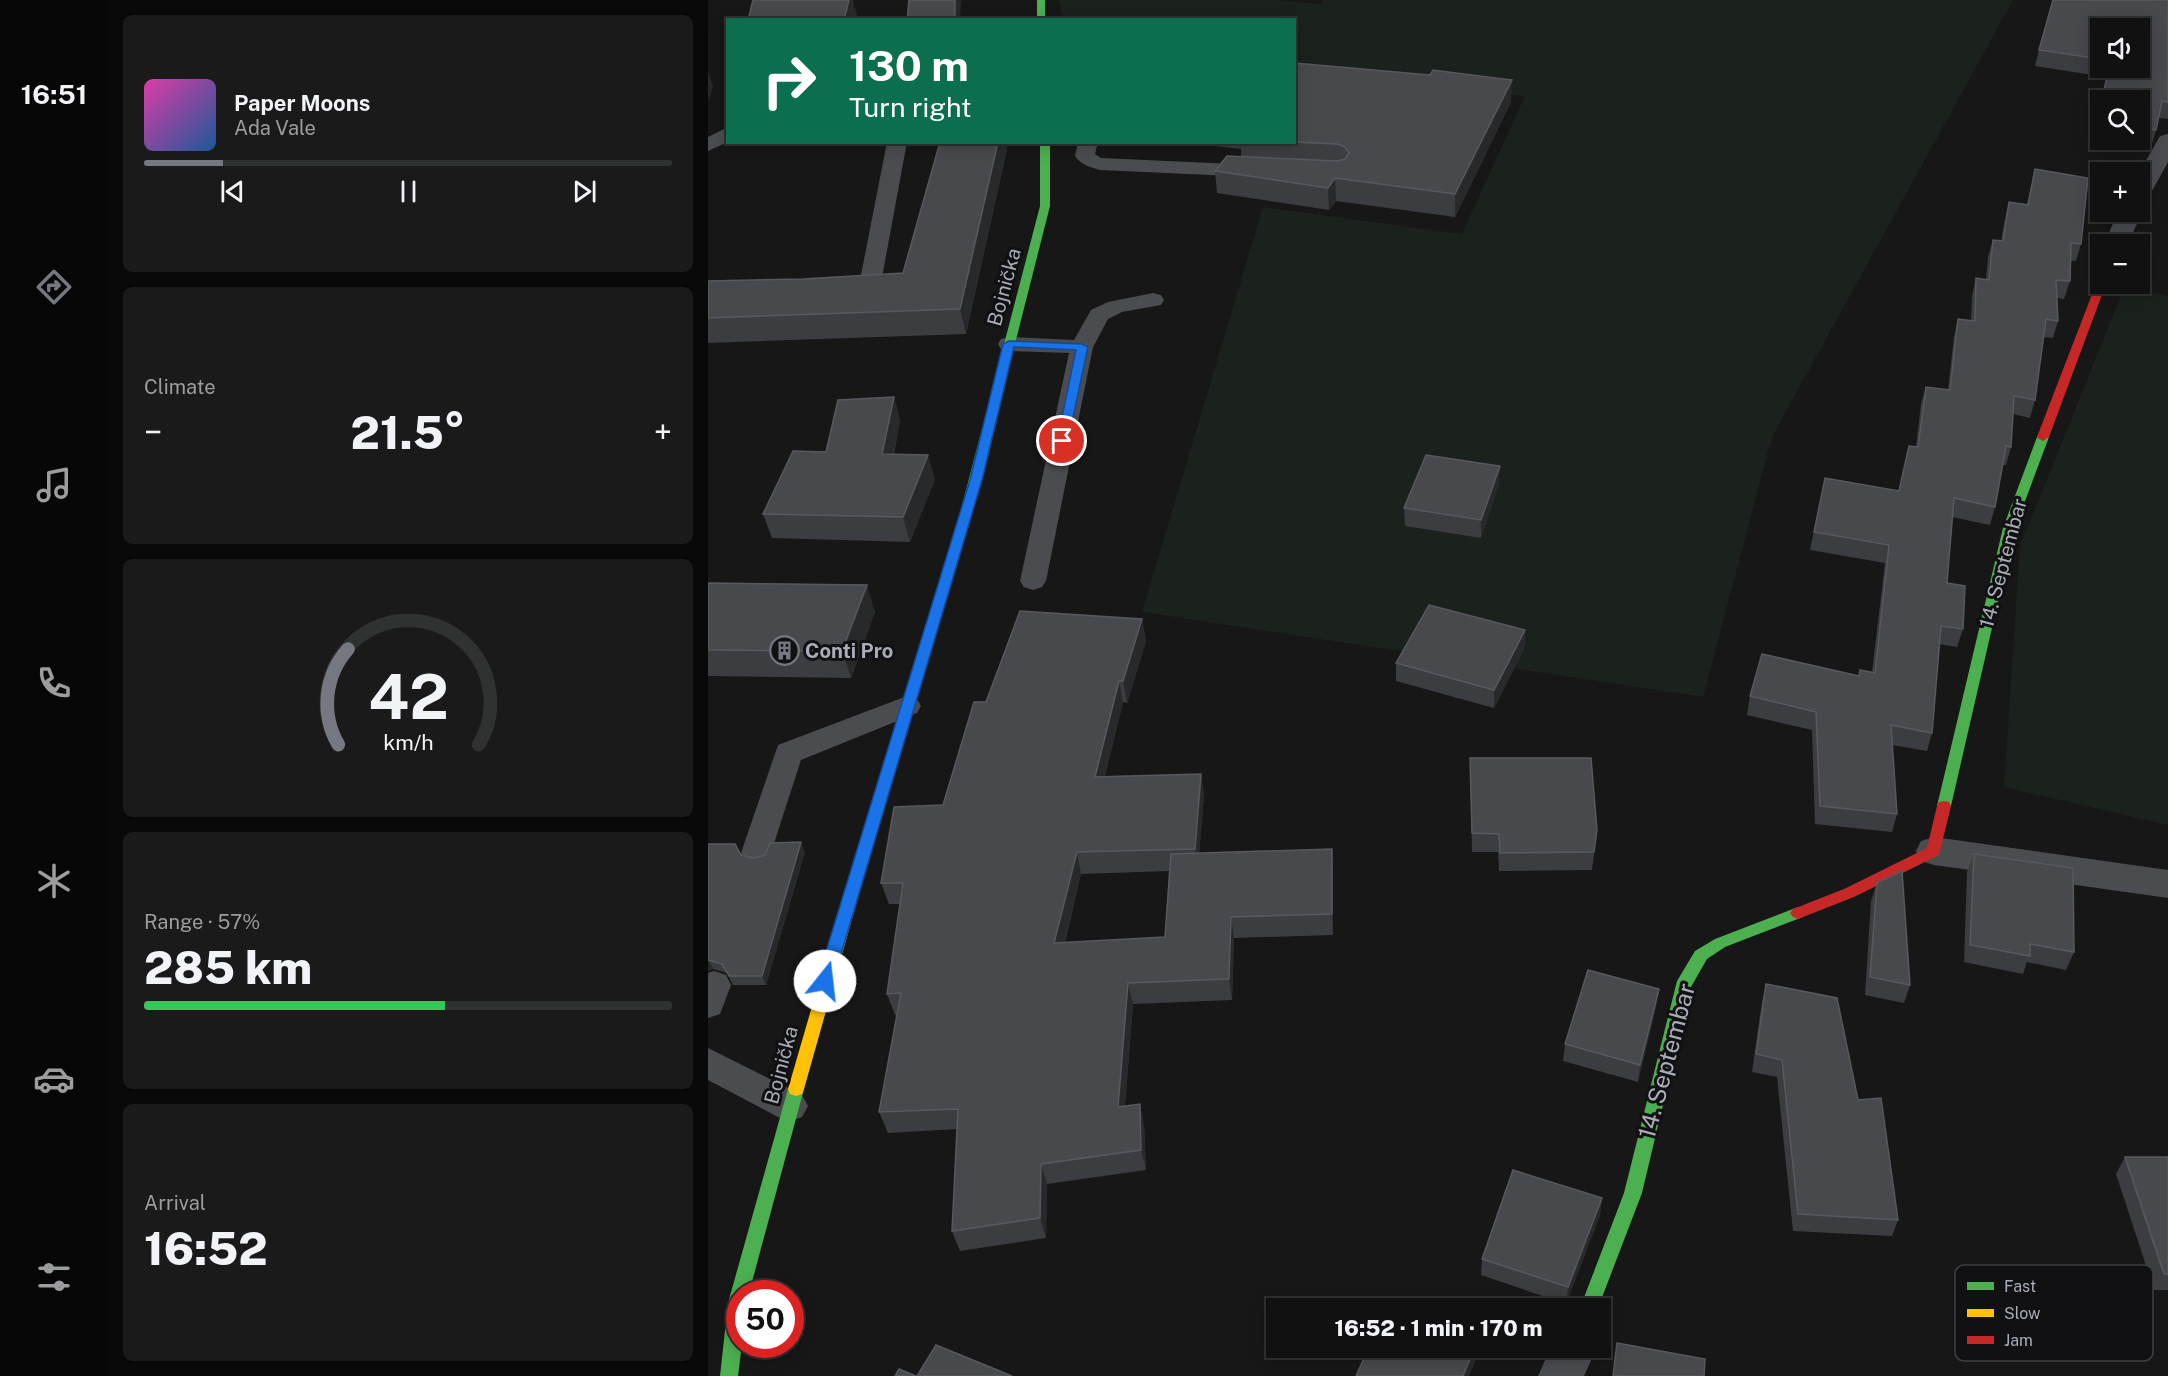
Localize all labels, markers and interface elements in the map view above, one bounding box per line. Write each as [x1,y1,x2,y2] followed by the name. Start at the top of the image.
[2090,18,2150,294] map controls
[2090,18,2150,78] button: sound
[849,41,969,90] text: 130 m
[750,42,828,120] icon: right
[21,78,87,110] text: 16:51
[234,90,370,116] text: Paper Moons
[2090,90,2150,150] button: search
[849,91,972,123] text: Turn right
[234,116,316,140] text: Ada Vale
[2090,162,2150,222] button: +
[216,175,249,208] icon: previous
[392,175,425,208] icon: pause
[568,175,601,208] icon: next
[2090,234,2150,294] button: −
[982,245,1026,329] street label: Bojnička
[33,266,75,308] icon: directions
[144,375,216,399] text: Climate
[351,406,465,459] text: 21.5°
[144,413,162,451] text: −
[654,413,672,451] text: +
[1036,415,1087,466] pin
[1045,424,1078,457] icon: arrive
[33,464,75,506] icon: music
[1974,496,2032,630] street label: 14. Septembar
[768,635,800,667] building icon: Conti Pro
[805,639,893,663] place label: Conti Pro
[368,660,448,733] text: 42
[33,662,75,704] icon: phone
[383,730,433,755] text: km/h
[33,860,75,902] icon: climate
[144,910,260,934] text: Range · 57%
[144,941,312,994] text: 285 km
[793,949,857,1013] position arrow
[1632,980,1700,1141] street label: 14. Septembar
[759,1023,803,1107] street label: Bojnička
[33,1058,75,1100] icon: car
[144,1191,206,1215] text: Arrival
[144,1222,268,1275] text: 16:52
[33,1256,75,1298] icon: filters
[1955,1265,2153,1361] legend
[2004,1277,2036,1296] text: Fast
[726,1280,804,1358] speed limit sign: 50
[2004,1304,2041,1323] text: Slow
[1334,1315,1543,1341] text: 16:52 · 1 min · 170 m
[2004,1331,2033,1350] text: Jam

